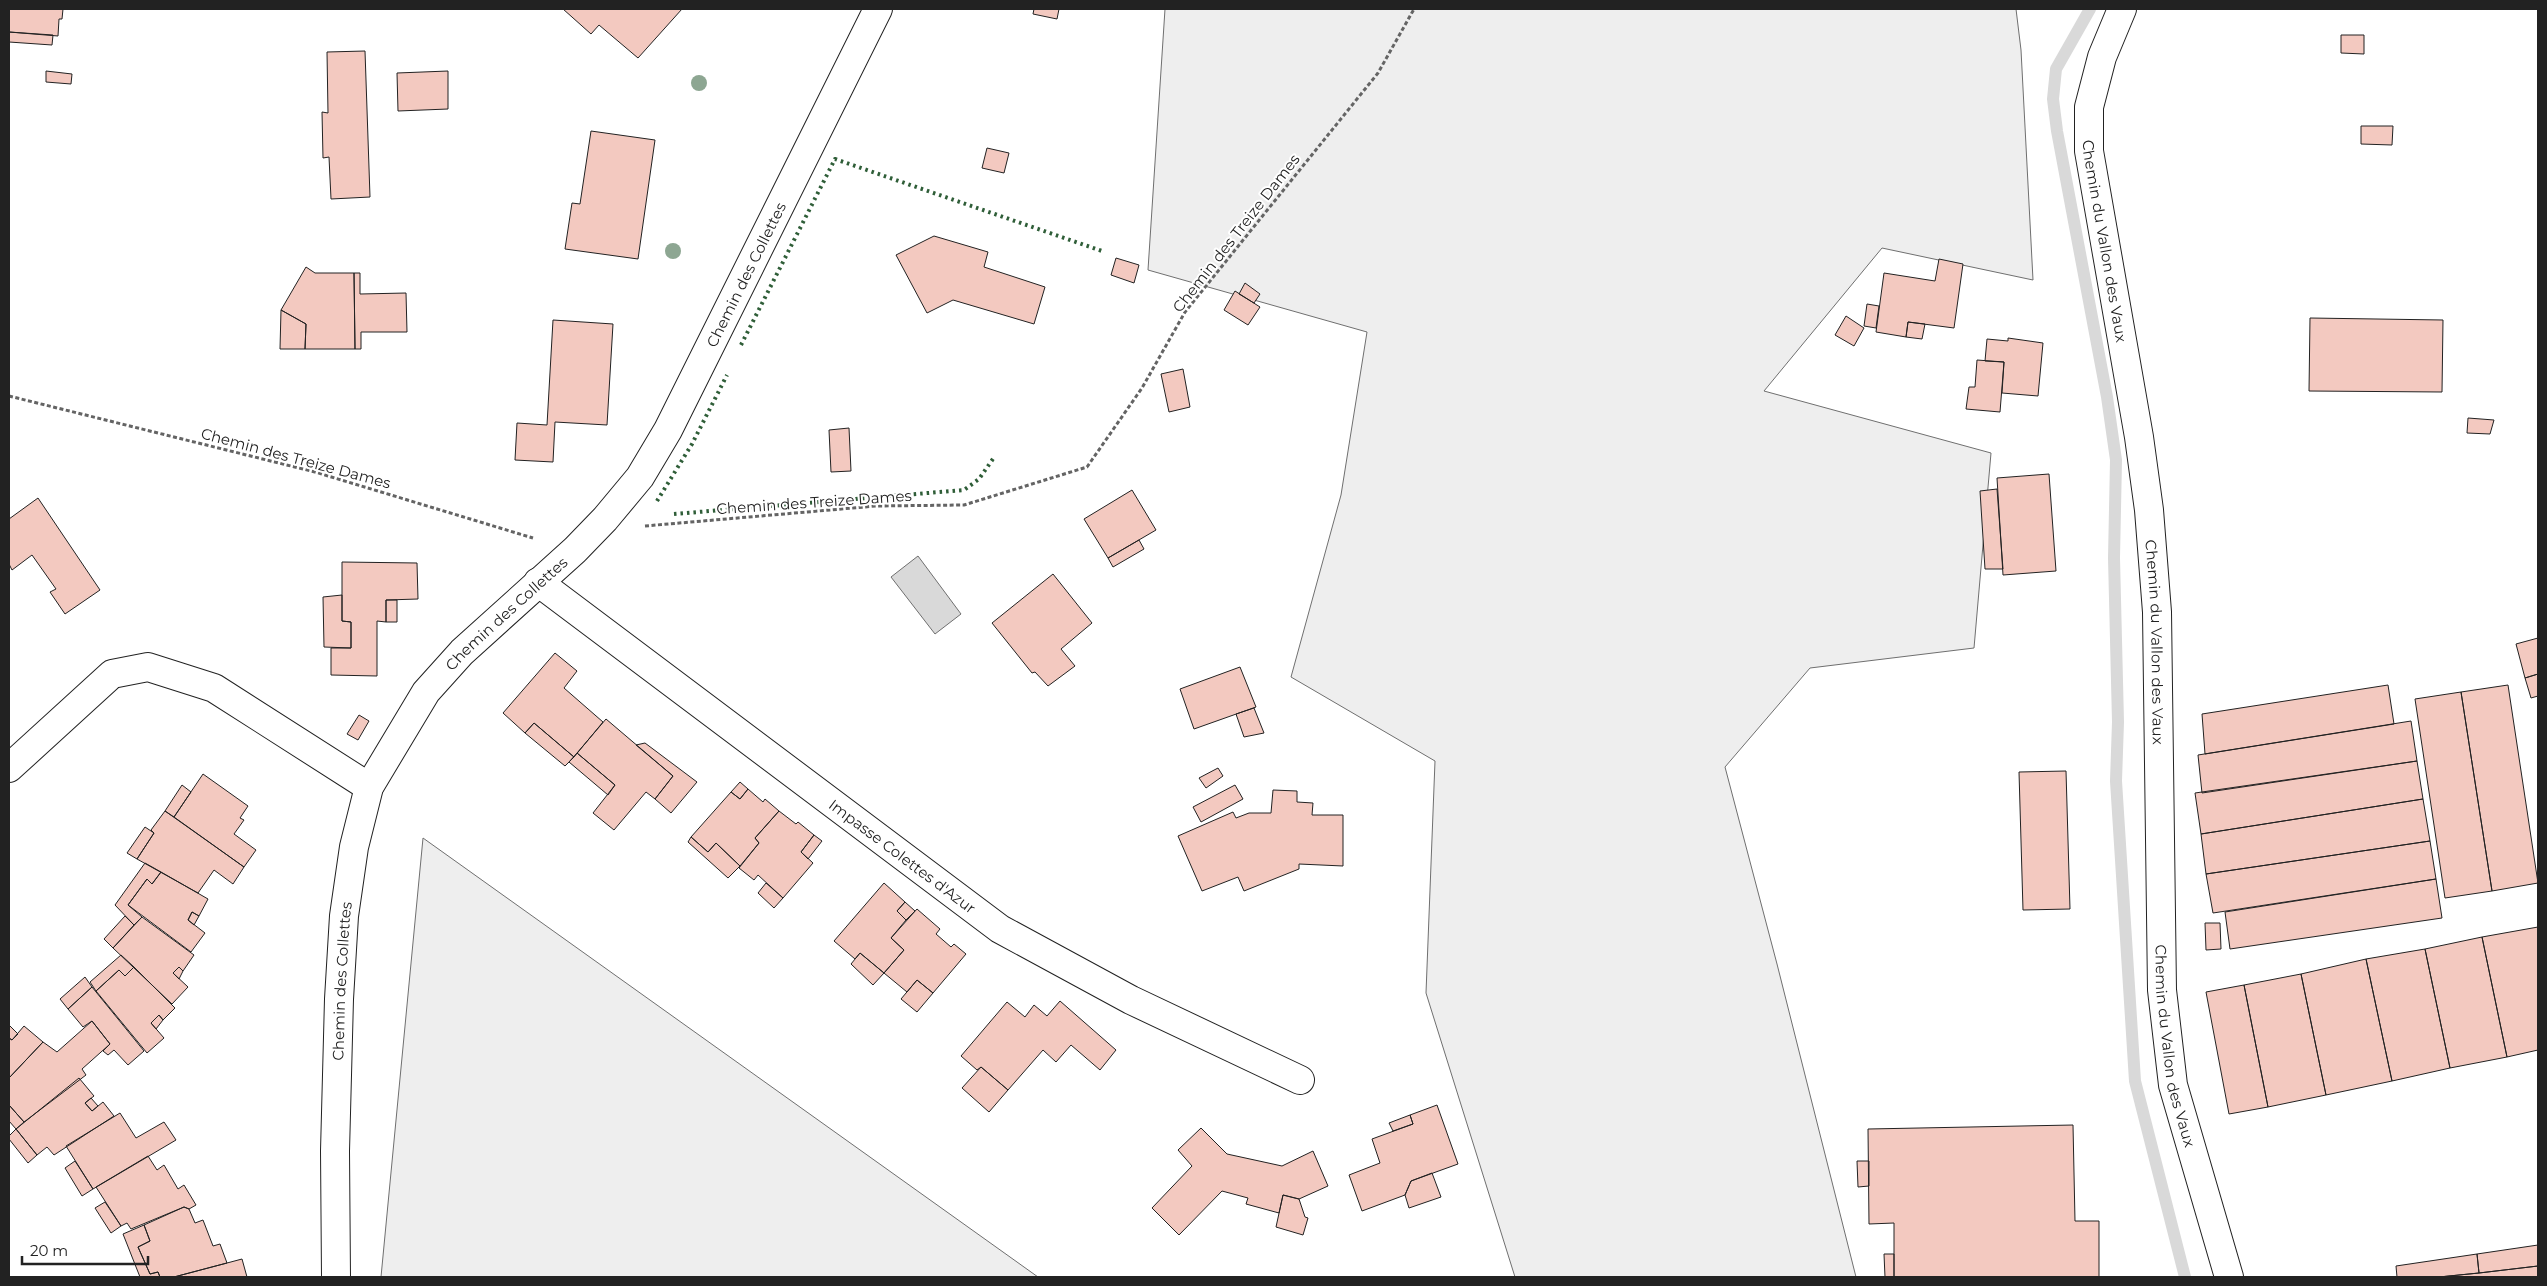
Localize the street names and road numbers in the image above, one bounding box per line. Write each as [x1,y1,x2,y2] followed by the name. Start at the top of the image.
[2080,140,2132,344] street label: Chemin du Vallon des Vaux
[1168,150,1304,316] street label: Chemin des Treize Dames
[702,199,790,350] street label: Chemin des Collettes
[199,423,393,493] street label: Chemin des Treize Dames
[716,486,912,518] street label: Chemin des Treize Dames
[2142,539,2168,745] street label: Chemin du Vallon des Vaux
[441,552,571,674] street label: Chemin des Collettes
[825,794,980,917] street label: Impasse Colettes d'Azur
[328,900,355,1061] street label: Chemin des Collettes
[2152,944,2200,1149] street label: Chemin du Vallon des Vaux

